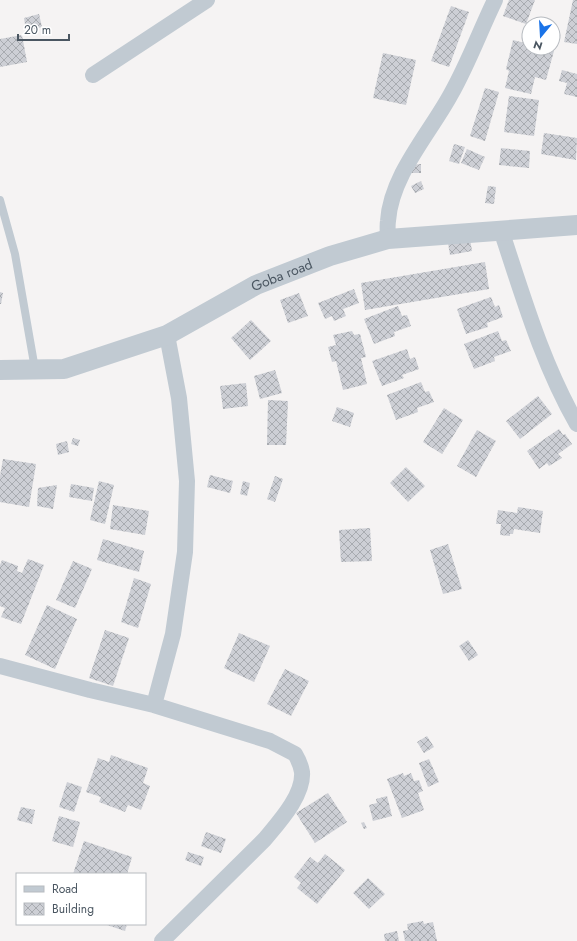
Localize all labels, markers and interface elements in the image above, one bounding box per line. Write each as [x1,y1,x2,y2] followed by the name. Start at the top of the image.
[18,16,69,42] scale bar
[521,16,561,56] north arrow
[24,21,51,39] text: 20 m
[531,37,545,54] text: N
[248,254,315,296] street label: Goba road
[16,873,146,925] legend
[52,880,78,898] text: Road
[52,900,94,918] text: Building

